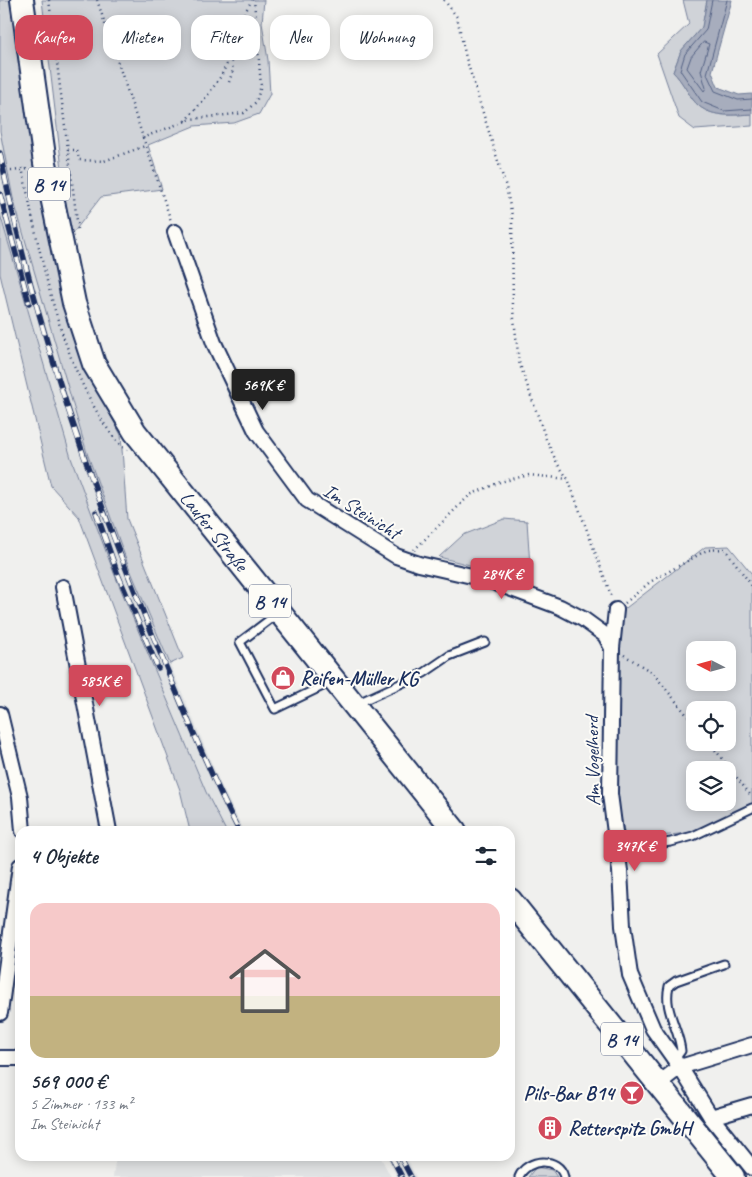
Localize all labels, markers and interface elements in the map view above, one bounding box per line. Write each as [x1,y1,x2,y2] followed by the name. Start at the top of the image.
[15,15,93,60] chip: Kaufen
[103,15,181,60] chip: Mieten
[191,15,260,60] chip: Filter
[270,15,330,60] chip: Neu
[340,15,433,60] chip: Wohnung
[28,168,70,200] road number: B 14
[222,368,304,411] pin: 569K €
[243,375,283,395] text: 569K €
[319,478,408,547] street label: Im Steinicht
[174,486,255,578] street label: Laufer Straße
[461,558,543,600] pin: 284K €
[482,564,522,584] text: 284K €
[249,584,291,618] road number: B 14
[686,641,736,691] north arrow
[686,641,736,811] map controls
[59,664,141,707] pin: 585K €
[270,665,296,691] shop icon: Reifen-Müller KG
[300,666,421,691] place label: Reifen-Müller KG
[80,671,120,691] text: 585K €
[686,701,736,751] button: locate
[579,713,606,806] street label: Am Vogelherd
[686,761,736,811] button: layers
[594,830,676,872] pin: 347K €
[615,836,655,856] text: 347K €
[472,842,500,870] icon: filters
[30,843,98,869] text: 4 Objekte
[220,936,310,1026] icon: home
[601,1022,643,1056] road number: B 14
[30,1068,106,1094] text: 569 000 €
[619,1080,645,1106] bar icon: Pils-Bar B14
[524,1081,617,1106] place label: Pils-Bar B14
[30,1094,132,1114] text: 5 Zimmer · 133 m²
[30,1114,99,1134] text: Im Steinicht
[537,1115,563,1141] building icon: Retterspitz GmbH
[568,1116,695,1141] place label: Retterspitz GmbH

